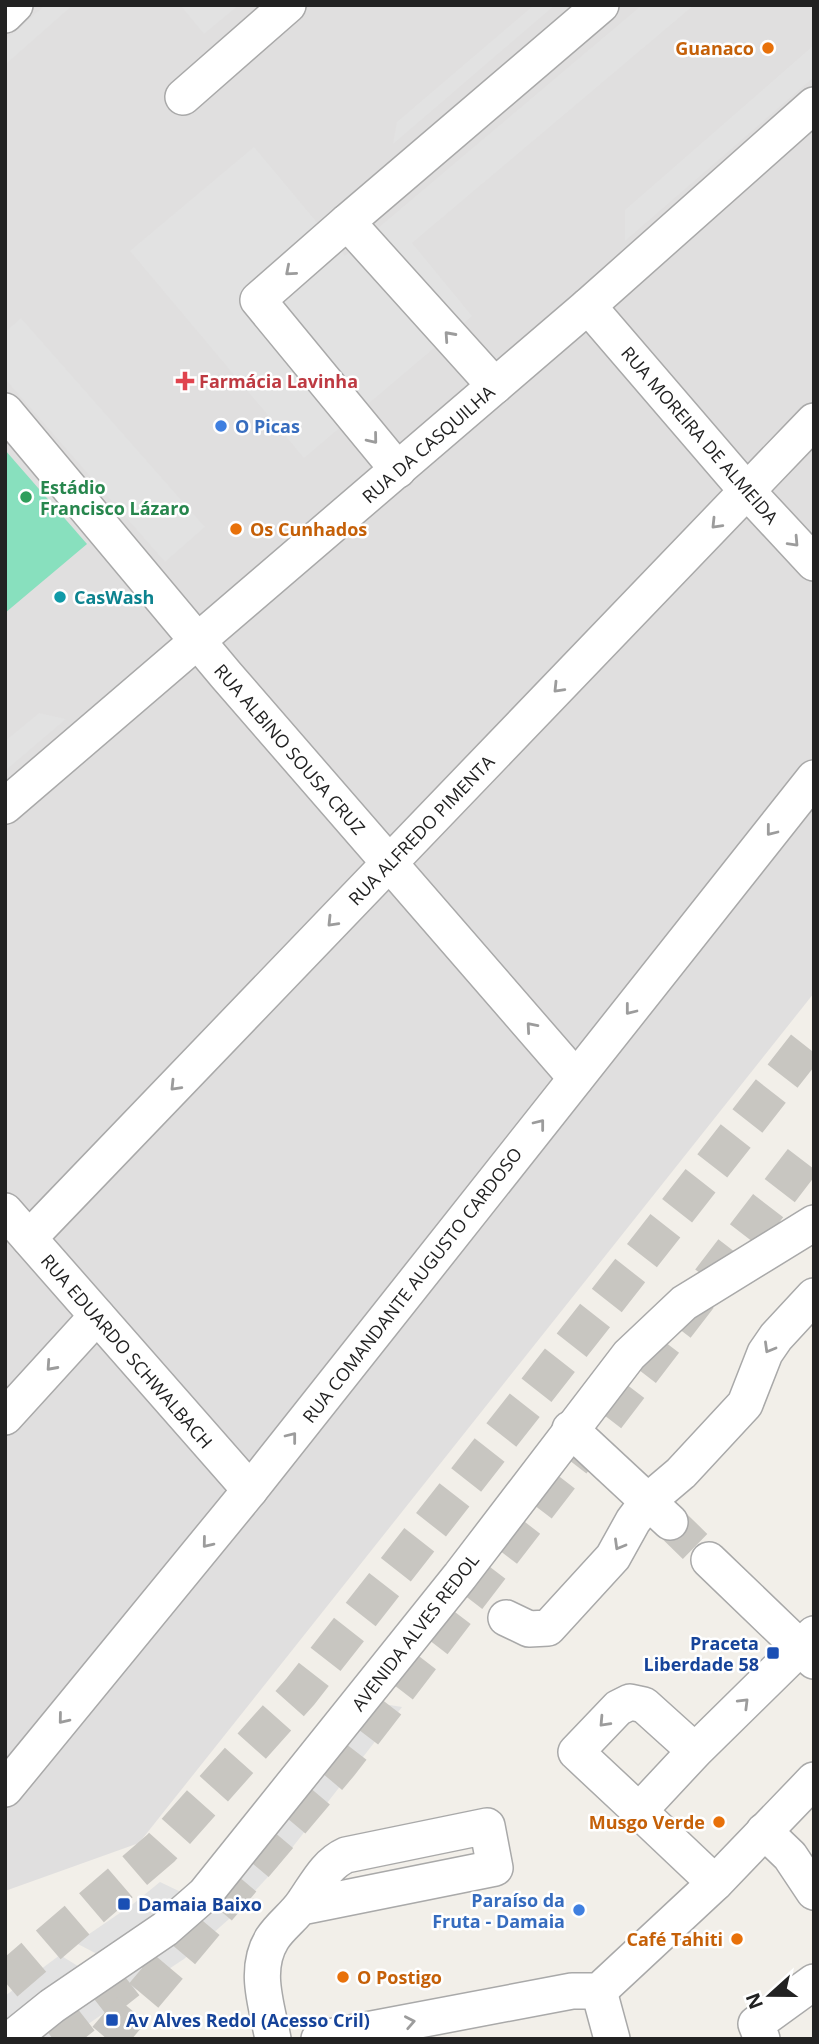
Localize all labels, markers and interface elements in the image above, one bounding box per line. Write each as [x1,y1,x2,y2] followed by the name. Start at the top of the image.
[675,36,754,60] place label: Guanaco
[760,40,776,56] marker: Guanaco
[285,263,298,275] one-way arrow
[445,331,457,344] one-way arrow
[616,341,784,529] street label: RUA MOREIRA DE ALMEIDA
[199,369,358,393] place label: Farmácia Lavinha
[177,373,193,389] marker: Farmácia Lavinha
[357,379,500,508] street label: RUA DA CASQUILHA
[235,414,300,438] place label: O Picas
[213,418,229,434] marker: O Picas
[364,431,377,443] one-way arrow
[40,475,190,520] place label: Estádio Francisco Lázaro
[18,489,34,505] marker: Estádio Francisco Lázaro
[711,516,724,529] one-way arrow
[250,517,367,541] place label: Os Cunhados
[228,521,244,537] marker: Os Cunhados
[786,534,798,547] one-way arrow
[74,585,154,609] place label: CasWash
[52,589,68,605] marker: CasWash
[209,659,371,839] street label: RUA ALBINO SOUSA CRUZ
[553,680,566,693] one-way arrow
[343,749,500,910] street label: RUA ALFREDO PIMENTA
[767,824,780,836] one-way arrow
[328,914,341,927] one-way arrow
[626,1001,638,1014] one-way arrow
[527,1022,539,1035] one-way arrow
[170,1078,183,1091] one-way arrow
[531,1119,544,1131] one-way arrow
[297,1142,527,1428] street label: RUA COMANDANTE AUGUSTO CARDOSO
[36,1249,218,1453] street label: RUA EDUARDO SCHWALBACH
[765,1340,778,1353] one-way arrow
[47,1358,59,1371] one-way arrow
[284,1432,297,1444] one-way arrow
[202,1536,215,1548] one-way arrow
[614,1538,627,1551] one-way arrow
[346,1548,484,1716] street label: AVENIDA ALVES REDOL
[644,1631,759,1676] place label: Praceta Liberdade 58
[765,1645,781,1661] marker: Praceta Liberdade 58
[736,1699,748,1711] one-way arrow
[58,1712,71,1724] one-way arrow
[599,1714,612,1727] one-way arrow
[589,1810,705,1834] place label: Musgo Verde
[711,1814,727,1830] marker: Musgo Verde
[432,1888,565,1933] place label: Paraíso da Fruta - Damaia
[138,1892,262,1916] place label: Damaia Baixo
[116,1896,132,1912] marker: Damaia Baixo
[571,1902,587,1918] marker: Paraíso da Fruta - Damaia
[626,1927,723,1951] place label: Café Tahiti
[729,1931,745,1947] marker: Café Tahiti
[735,1960,805,2030] north arrow
[357,1965,442,1989] place label: O Postigo
[335,1969,351,1985] marker: O Postigo
[739,1989,769,2013] text: N
[126,2008,370,2032] place label: Av Alves Redol (Acesso Cril)
[104,2012,120,2028] marker: Av Alves Redol (Acesso Cril)
[404,2015,416,2030] one-way arrow

